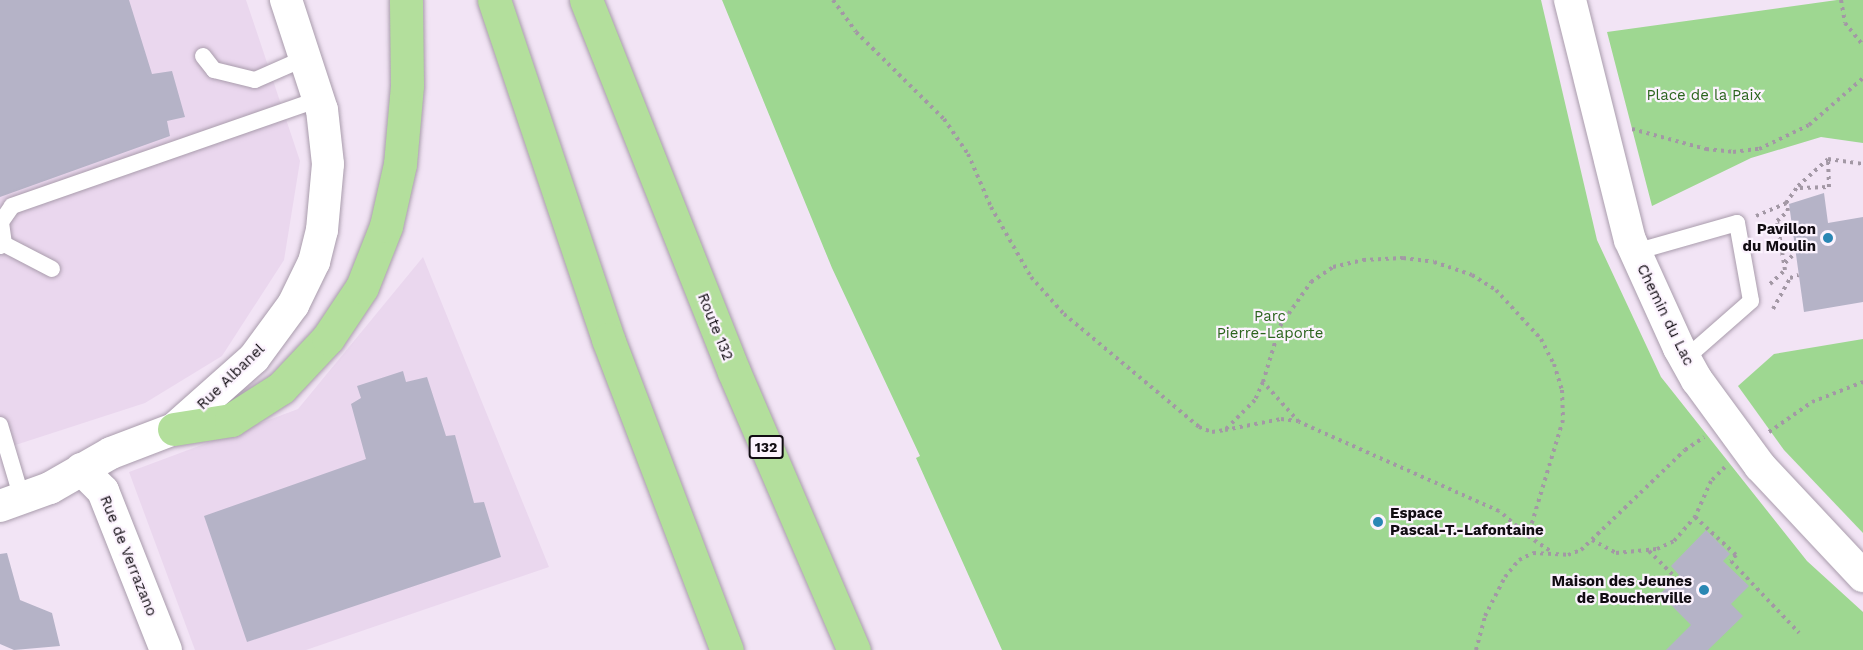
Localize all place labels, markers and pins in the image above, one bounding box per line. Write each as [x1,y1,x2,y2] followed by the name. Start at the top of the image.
[1743,220,1816,255] place label: Pavillon du Moulin
[1821,231,1835,245] marker: Pavillon du Moulin
[1390,504,1544,539] place label: Espace Pascal-T.-Lafontaine
[1371,515,1385,529] marker: Espace Pascal-T.-Lafontaine
[1551,572,1692,607] place label: Maison des Jeunes de Boucherville
[1697,583,1711,597] marker: Maison des Jeunes de Boucherville

